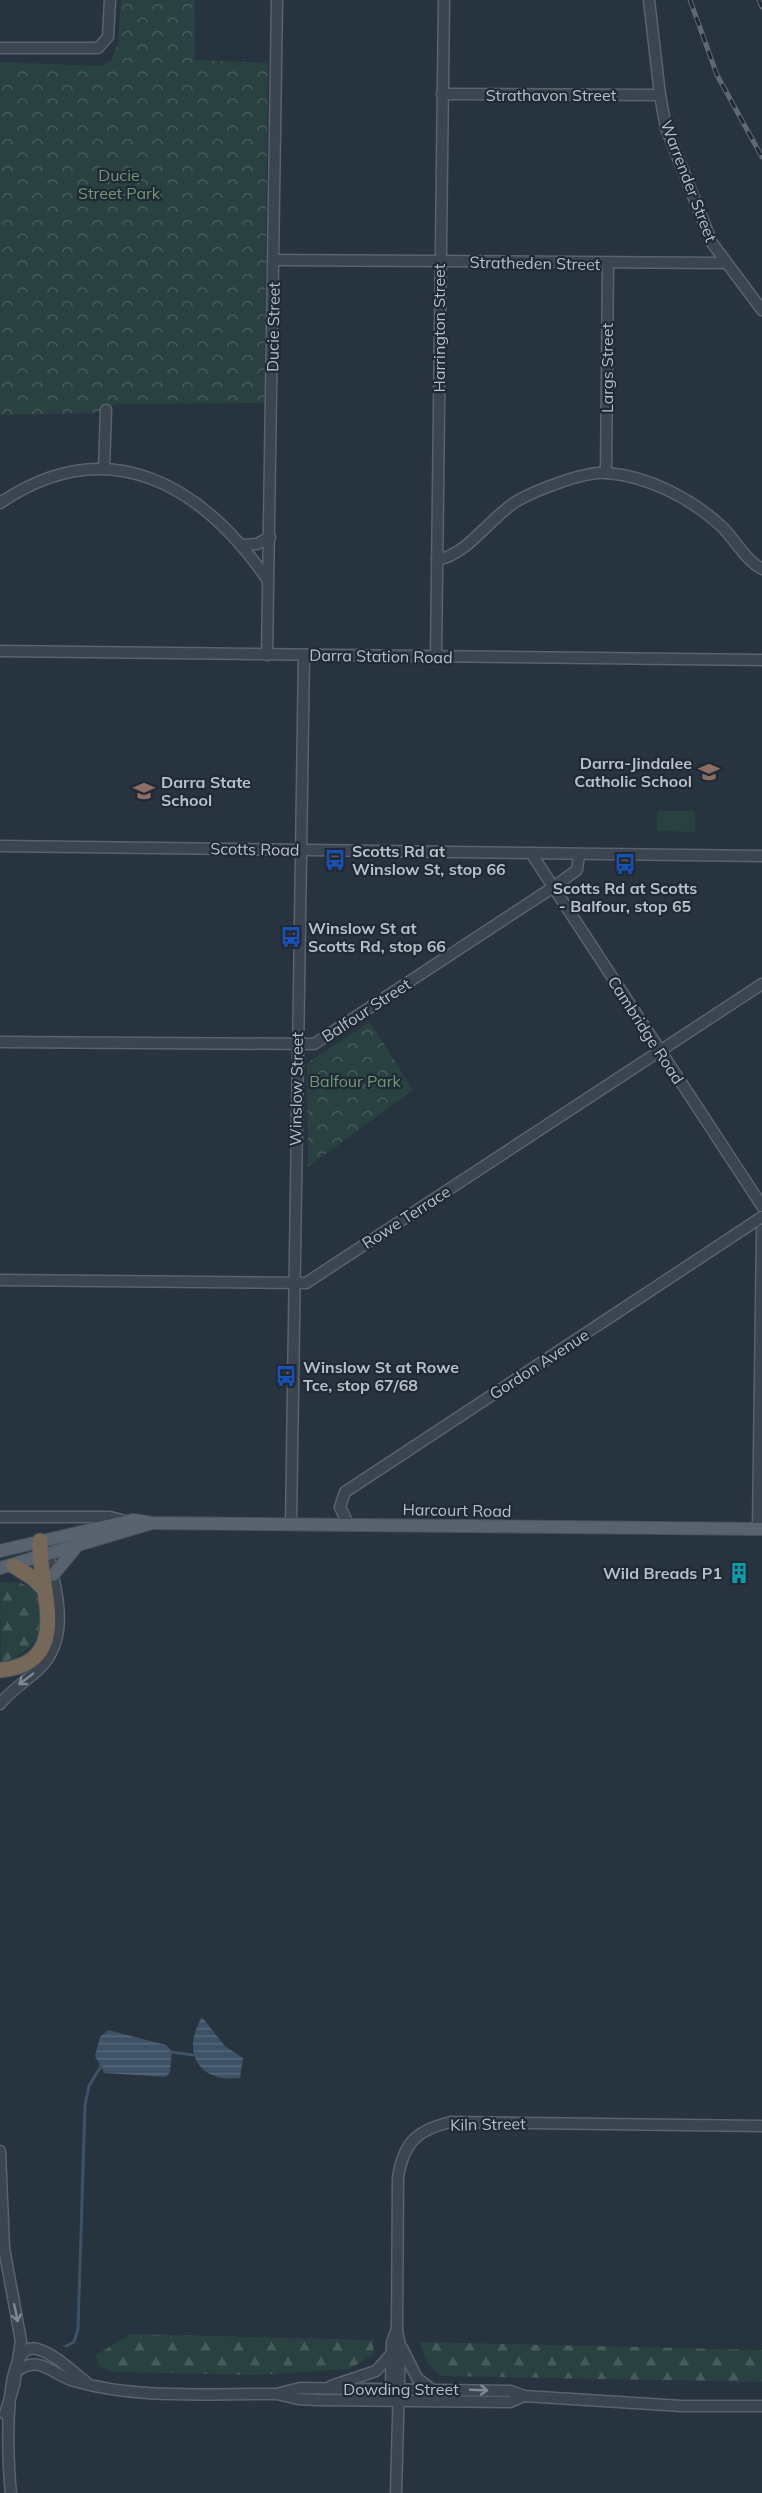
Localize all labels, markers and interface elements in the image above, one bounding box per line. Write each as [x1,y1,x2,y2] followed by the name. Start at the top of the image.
[486,85,617,105] street label: Strathavon Street
[657,117,722,245] street label: Warrender Street
[78,165,161,203] park label: Ducie Street Park
[470,252,601,274] street label: Stratheden Street
[429,263,449,392] street label: Harrington Street
[262,281,284,372] street label: Ducie Street
[597,323,617,413] street label: Largs Street
[309,645,453,667] street label: Darra Station Road
[574,753,692,791] place label: Darra-Jindalee Catholic School
[697,760,721,784] school or university icon: Darra-Jindalee Catholic School
[161,772,251,810] place label: Darra State School
[132,779,156,803] school or university icon: Darra State School
[210,838,300,860] street label: Scotts Road
[352,841,506,879] place label: Scotts Rd at Winslow St, stop 66
[323,848,347,872] bus stop icon: Scotts Rd at Winslow St, stop 66
[613,852,637,876] bus stop icon: Scotts Rd at Scotts - Balfour, stop 65
[553,878,697,916] place label: Scotts Rd at Scotts - Balfour, stop 65
[308,918,446,956] place label: Winslow St at Scotts Rd, stop 66
[279,925,303,949] bus stop icon: Winslow St at Scotts Rd, stop 66
[604,972,688,1088] street label: Cambridge Road
[318,974,415,1046] street label: Balfour Street
[285,1031,307,1146] street label: Winslow Street
[309,1071,402,1091] park label: Balfour Park
[358,1181,454,1253] street label: Rowe Terrace
[486,1324,592,1404] street label: Gordon Avenue
[303,1357,459,1395] place label: Winslow St at Rowe Tce, stop 67/68
[274,1364,298,1388] bus stop icon: Winslow St at Rowe Tce, stop 67/68
[402,1499,512,1521] street label: Harcourt Road
[727,1561,751,1585] building icon: Wild Breads P1
[603,1563,722,1583] place label: Wild Breads P1
[18,1672,34,1685] one-way arrow
[450,2113,526,2135] street label: Kiln Street
[11,2303,22,2323] one-way arrow
[343,2379,459,2399] street label: Dowding Street
[468,2384,488,2396] one-way arrow

